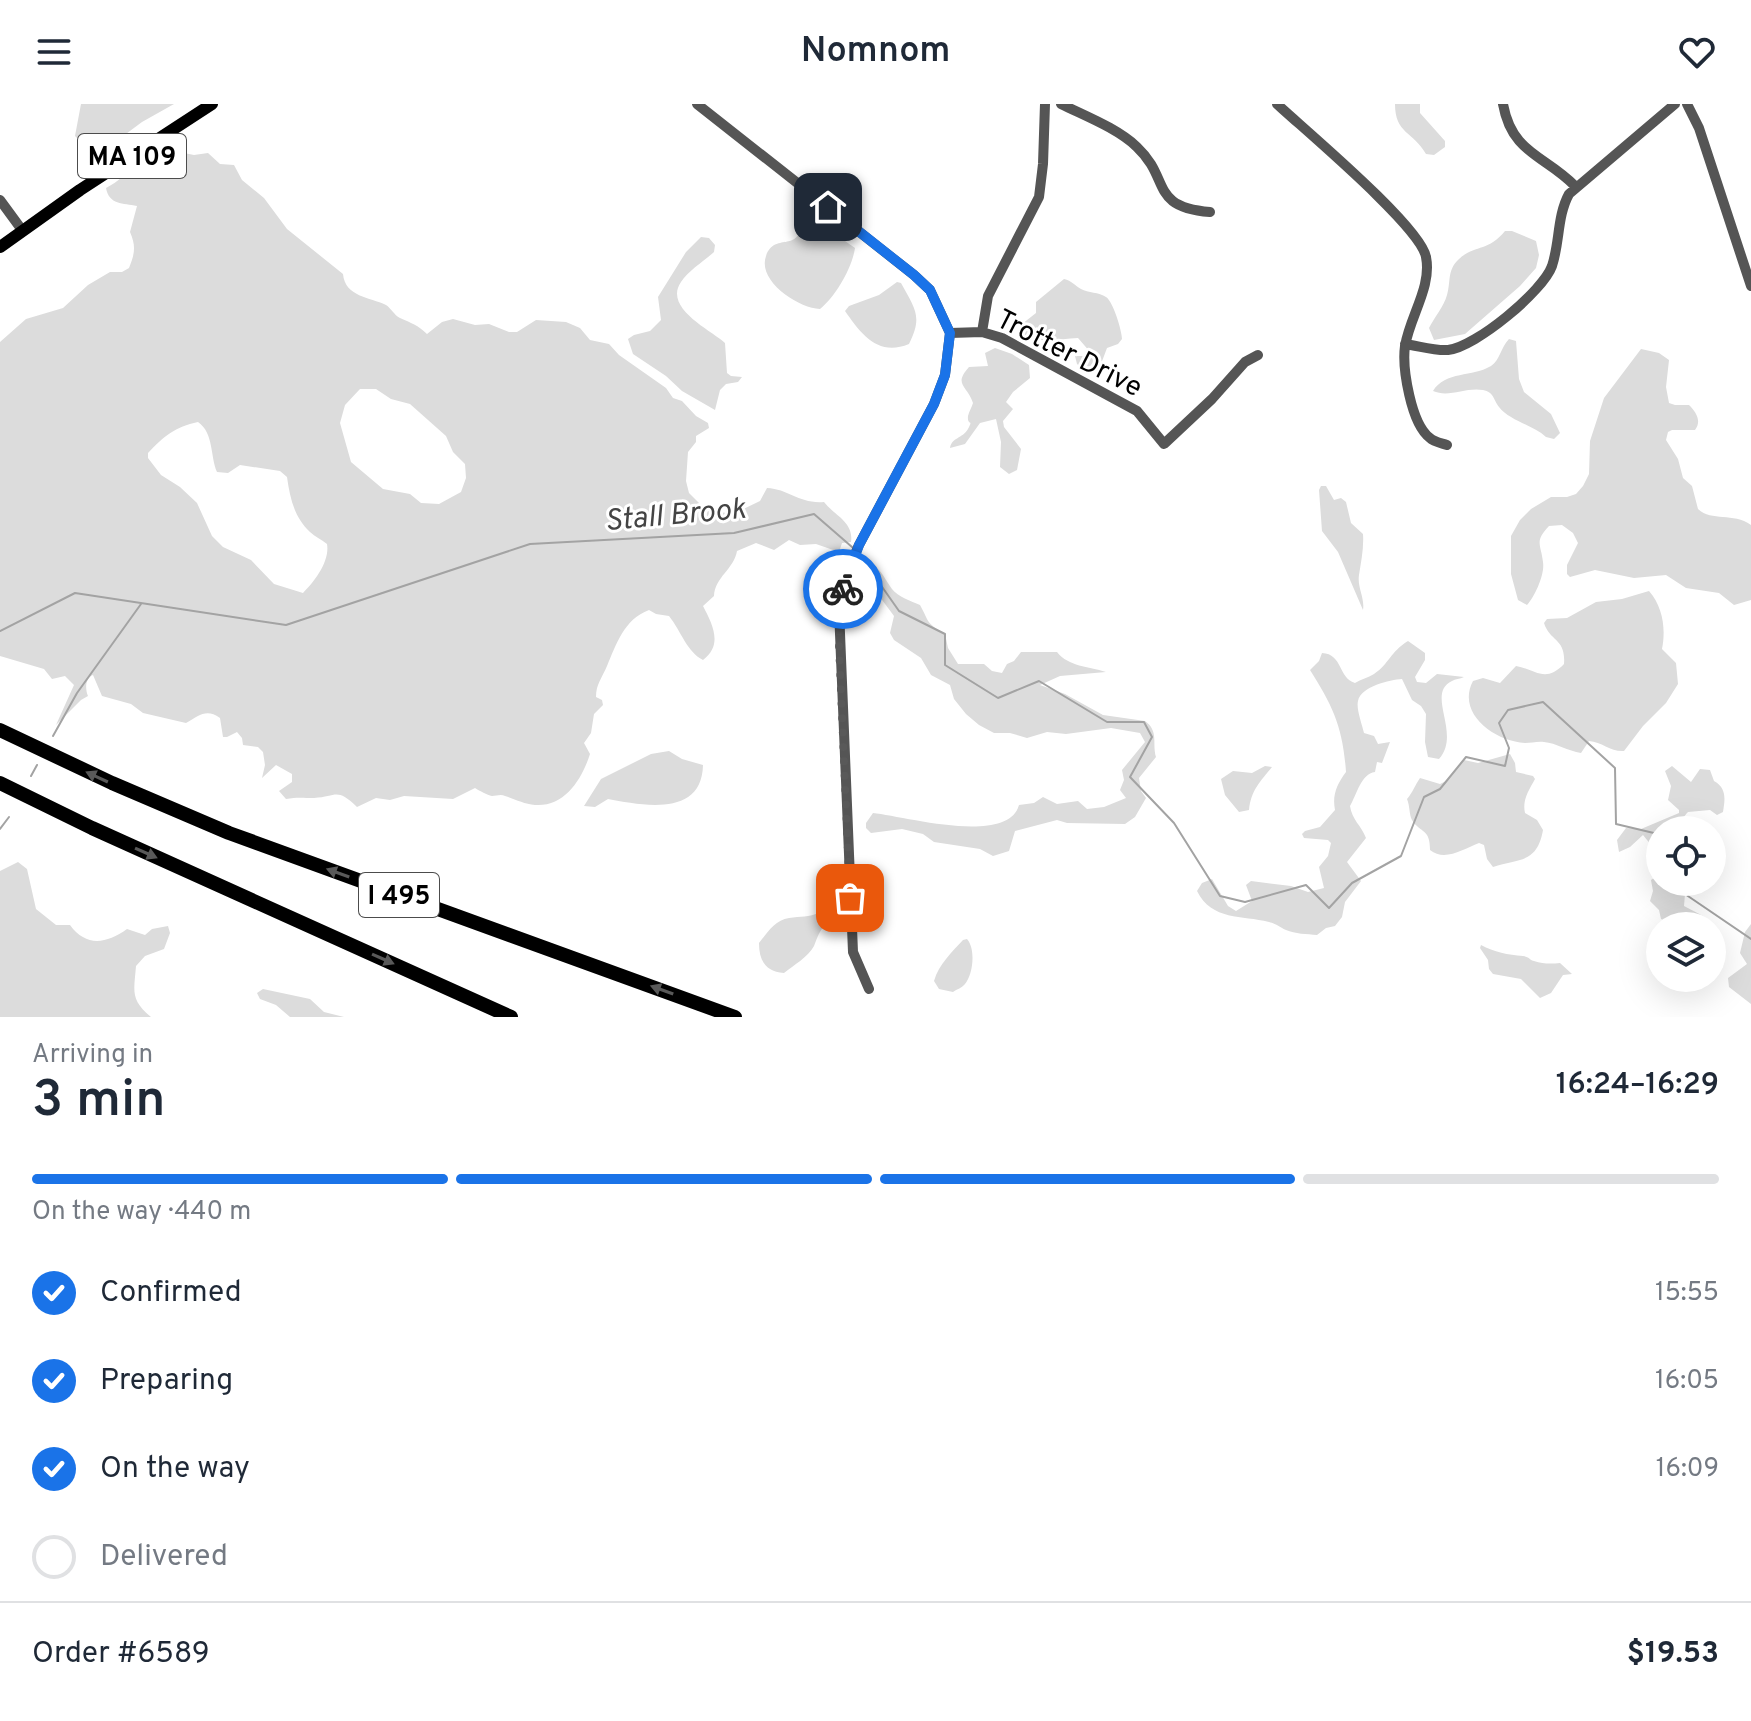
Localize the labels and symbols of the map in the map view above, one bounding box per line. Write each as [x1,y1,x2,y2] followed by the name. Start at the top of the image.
[78,134,186,178] road number: MA 109
[794,173,862,241] pin
[990,303,1148,407] street label: Trotter Drive
[603,492,748,541] water label: Stall Brook
[803,549,883,629] courier
[85,770,109,783] one-way arrow
[134,846,158,859] one-way arrow
[816,864,884,932] pin
[326,866,350,879] one-way arrow
[359,873,439,917] road number: I 495
[372,952,395,966] one-way arrow
[650,983,674,996] one-way arrow

